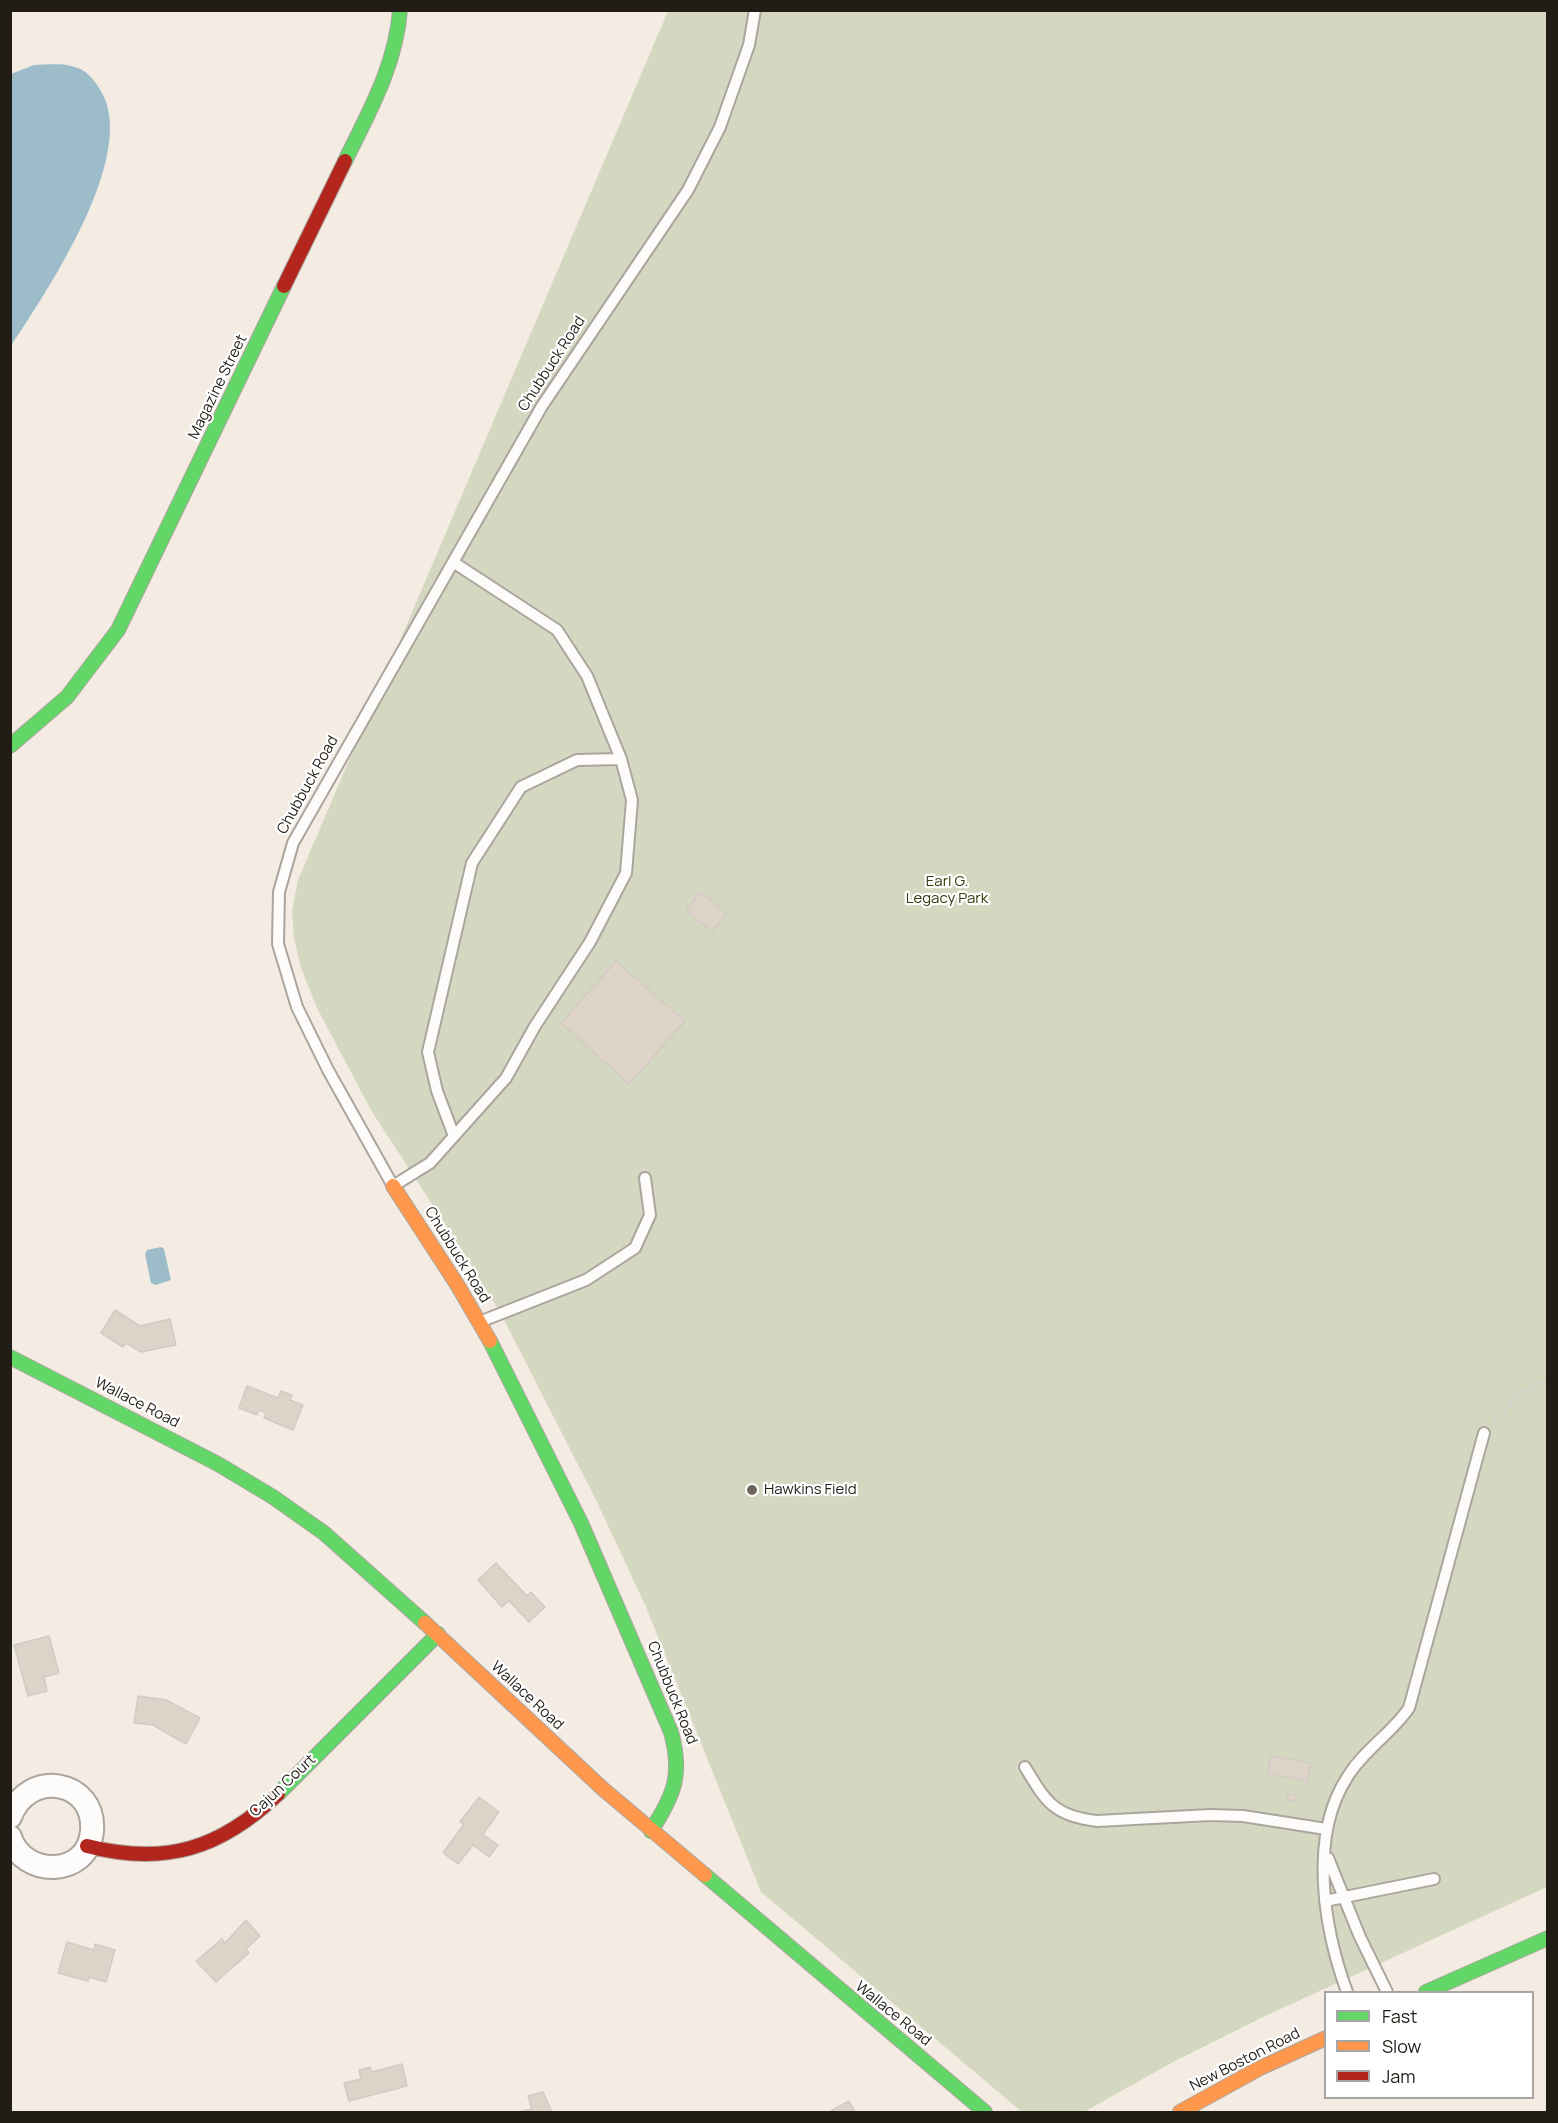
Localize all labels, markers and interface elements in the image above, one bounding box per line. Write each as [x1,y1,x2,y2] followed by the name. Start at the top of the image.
[515,313,589,415] street label: Chubbuck Road
[185,332,251,442] street label: Magazine Street
[274,733,342,837] street label: Chubbuck Road
[906,873,988,908] park label: Earl G. Legacy Park
[420,1204,494,1306] street label: Chubbuck Road
[92,1374,182,1432] street label: Wallace Road
[764,1481,857,1499] place label: Hawkins Field
[745,1483,759,1497] marker: Hawkins Field
[643,1639,701,1747] street label: Chubbuck Road
[487,1658,567,1734] street label: Wallace Road
[246,1751,320,1821] street label: Cajun Court
[851,1978,935,2050] street label: Wallace Road
[1324,1991,1534,2099] legend
[1382,2004,1417,2028] text: Fast
[1187,2024,1303,2096] street label: New Boston Road
[1382,2034,1421,2058] text: Slow
[1382,2064,1416,2088] text: Jam

